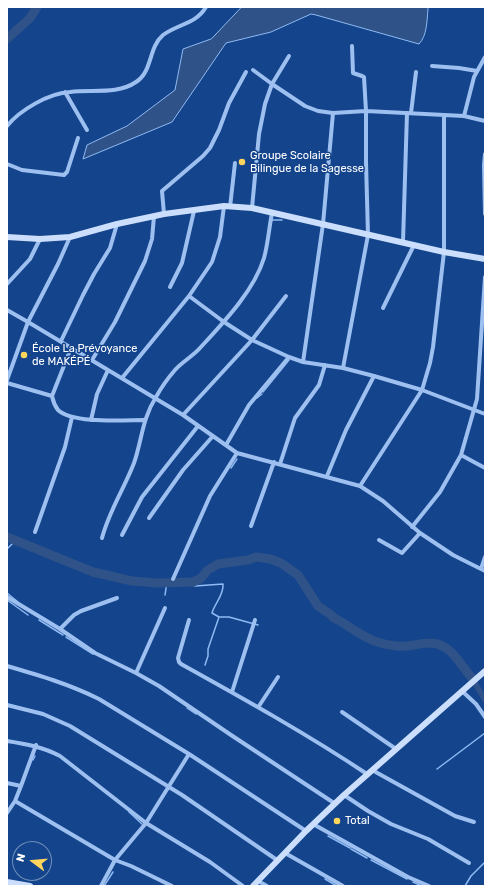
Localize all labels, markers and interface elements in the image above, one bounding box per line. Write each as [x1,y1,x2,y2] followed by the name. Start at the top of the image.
[250,149,364,175] place label: Groupe Scolaire Bilingue de la Sagesse
[237,157,247,167] marker: Groupe Scolaire Bilingue de la Sagesse
[32,342,137,368] place label: École La Prévoyance de MAKÉPÉ
[19,350,29,360] marker: École La Prévoyance de MAKÉPÉ
[345,814,370,828] place label: Total
[332,816,342,826] marker: Total
[12,841,52,881] north arrow
[14,852,28,863] text: N

